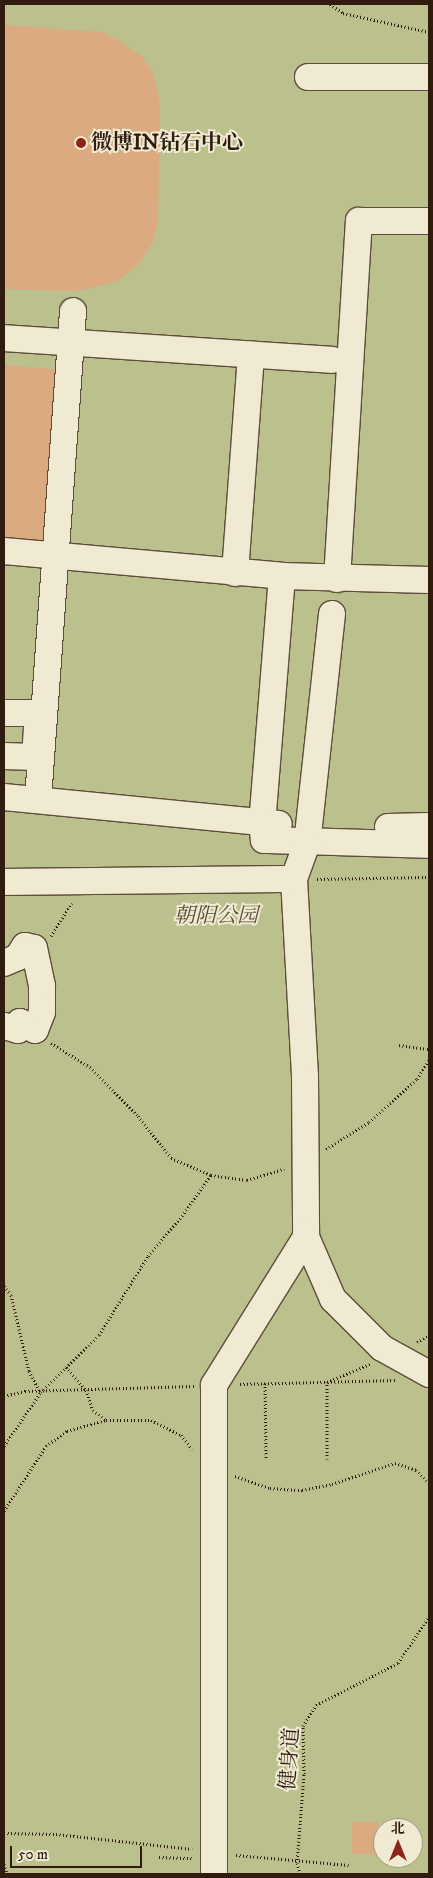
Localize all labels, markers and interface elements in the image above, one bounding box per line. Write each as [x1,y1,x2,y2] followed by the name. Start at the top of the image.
[91,130,243,156] place label: 微博IN钻石中心
[75,137,87,149] marker: 微博IN钻石中心
[174,903,258,929] park label: 朝阳公园
[275,1727,305,1791] street label: 健身道
[373,1818,423,1868] north arrow
[391,1820,405,1838] text: 北
[12,1836,145,1868] scale bar
[18,1845,48,1864] text: 50 m

